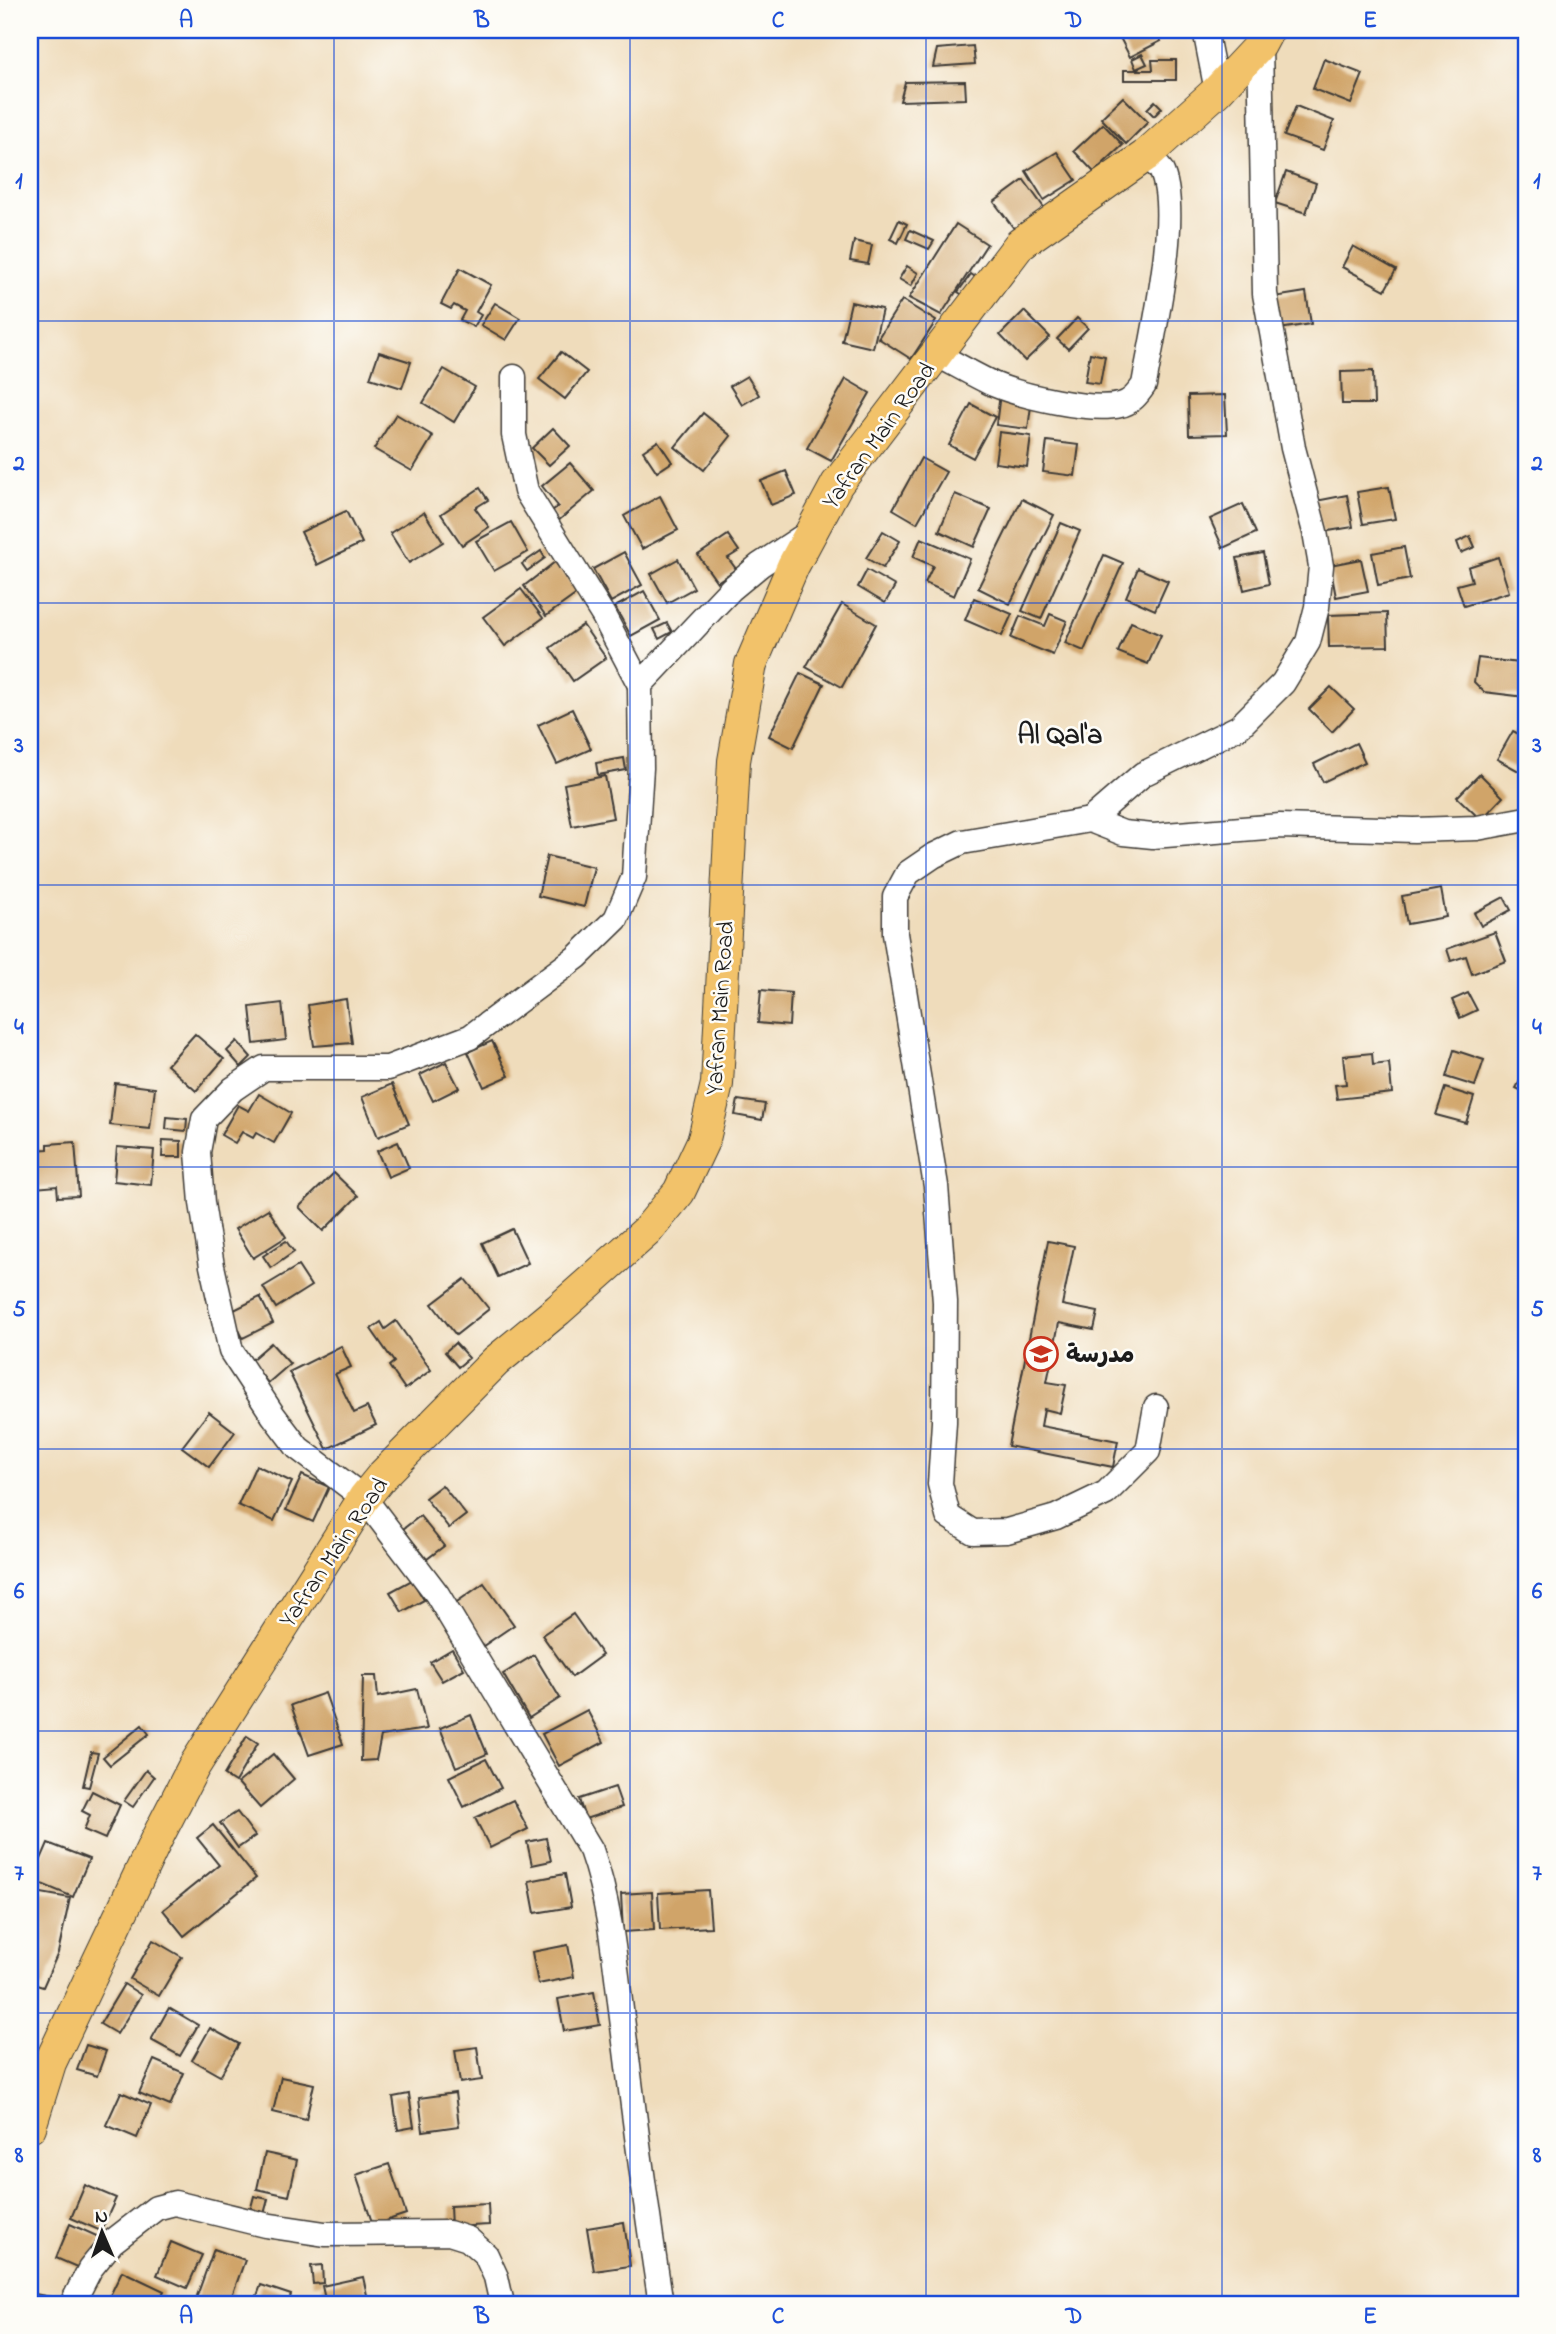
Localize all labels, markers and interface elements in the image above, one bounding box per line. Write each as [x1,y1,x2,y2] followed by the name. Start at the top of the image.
[179,5,193,38] text: A
[473,5,490,38] text: B
[772,5,785,38] text: C
[1065,5,1082,38] text: D
[1363,5,1377,38] text: E
[15,166,23,199] text: 1
[1533,166,1541,199] text: 1
[815,355,946,517] street label: Yafran Main Road
[12,448,25,481] text: 2
[1530,448,1543,481] text: 2
[1018,716,1102,757] district label: Al Qal'a
[13,730,24,763] text: 3
[1531,730,1542,763] text: 3
[698,919,745,1096] street label: Yafran Main Road
[14,1012,24,1045] text: 4
[1532,1012,1542,1045] text: 4
[12,1294,26,1327] text: 5
[1530,1294,1544,1327] text: 5
[1022,1335,1060,1373] school or university icon: مدرسة
[1066,1339,1134,1374] place label: مدرسة
[272,1471,399,1636] street label: Yafran Main Road
[14,1576,25,1609] text: 6
[1532,1576,1543,1609] text: 6
[14,1858,24,1891] text: 7
[1532,1858,1542,1891] text: 7
[14,2140,24,2173] text: 8
[1532,2140,1542,2173] text: 8
[66,2198,136,2268] north arrow
[95,2204,109,2231] text: N
[179,2301,193,2334] text: A
[473,2301,490,2334] text: B
[772,2301,785,2334] text: C
[1065,2301,1082,2334] text: D
[1363,2301,1377,2334] text: E

